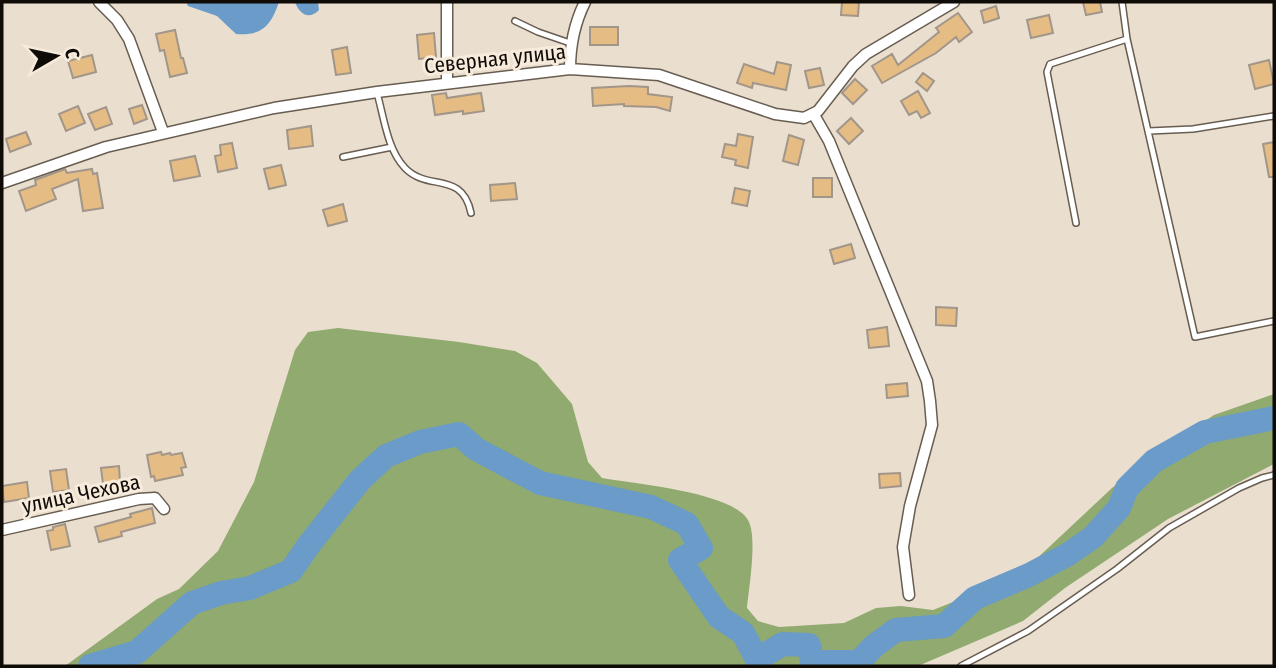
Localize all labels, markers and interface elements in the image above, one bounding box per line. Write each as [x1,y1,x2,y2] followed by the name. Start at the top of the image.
[21,21,91,91] north arrow
[423,39,567,79] street label: Северная улица
[60,47,84,60] text: С
[20,469,142,519] street label: улица Чехова

